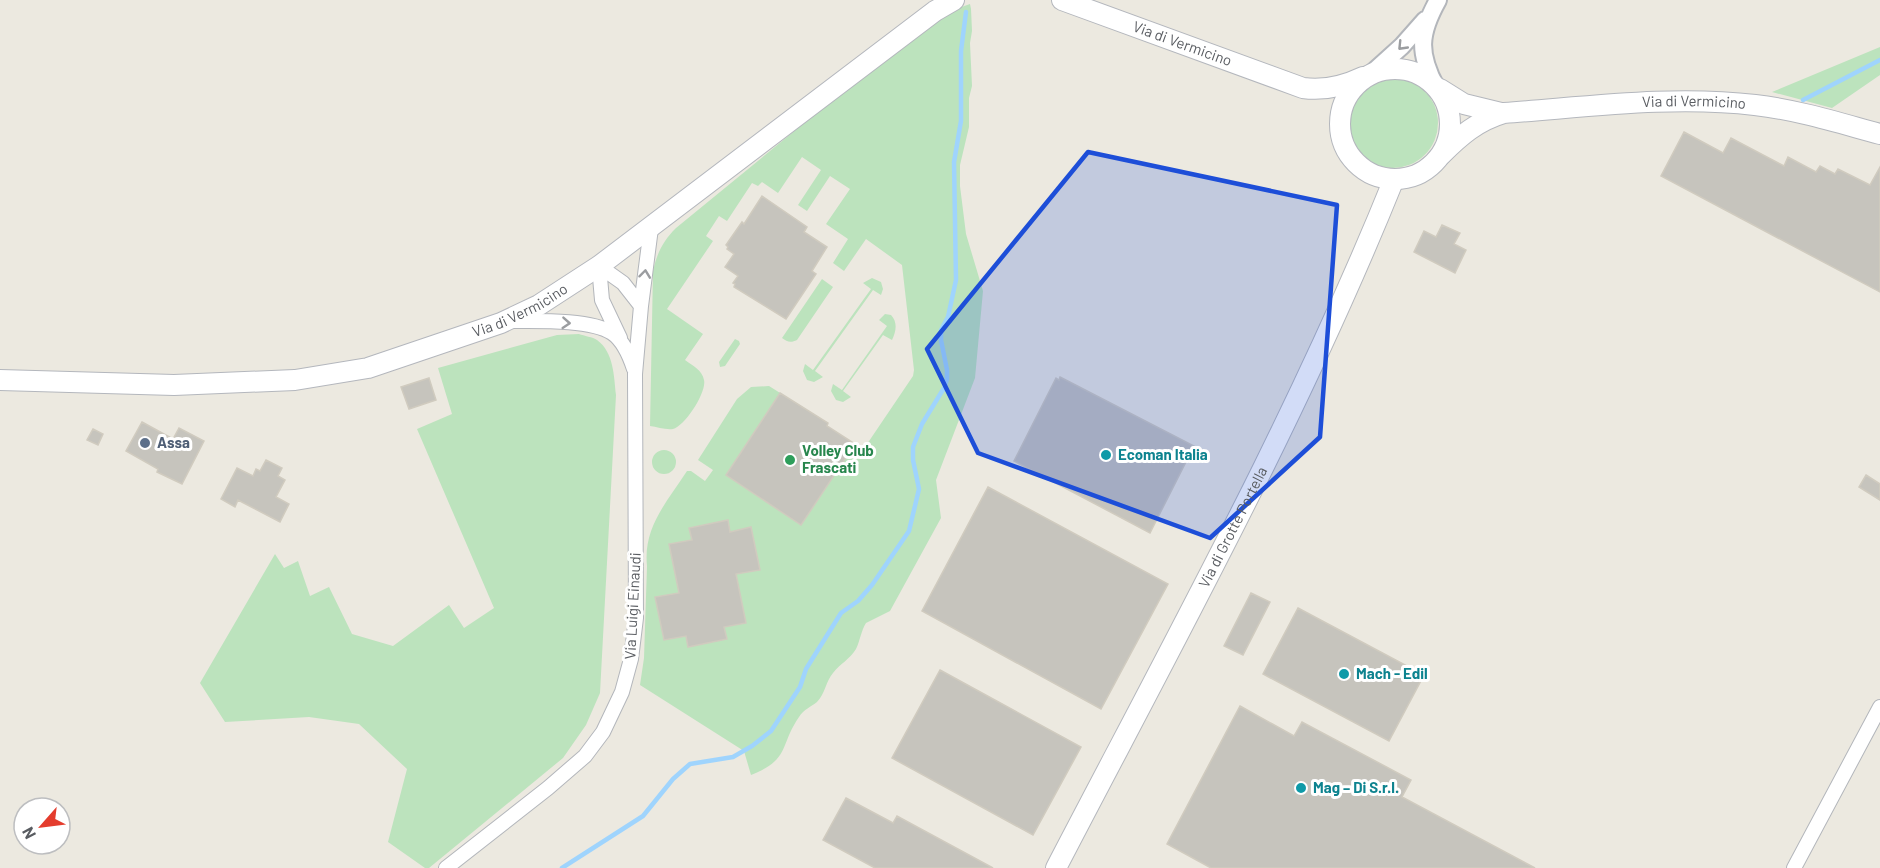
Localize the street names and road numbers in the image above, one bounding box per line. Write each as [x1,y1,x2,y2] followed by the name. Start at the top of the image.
[1131,17,1235,69] street label: Via di Vermicino
[1642,91,1747,112] street label: Via di Vermicino
[470,279,571,340] street label: Via di Vermicino
[1194,463,1270,590] street label: Via di Grotte Portella
[620,552,644,660] street label: Via Luigi Einaudi

